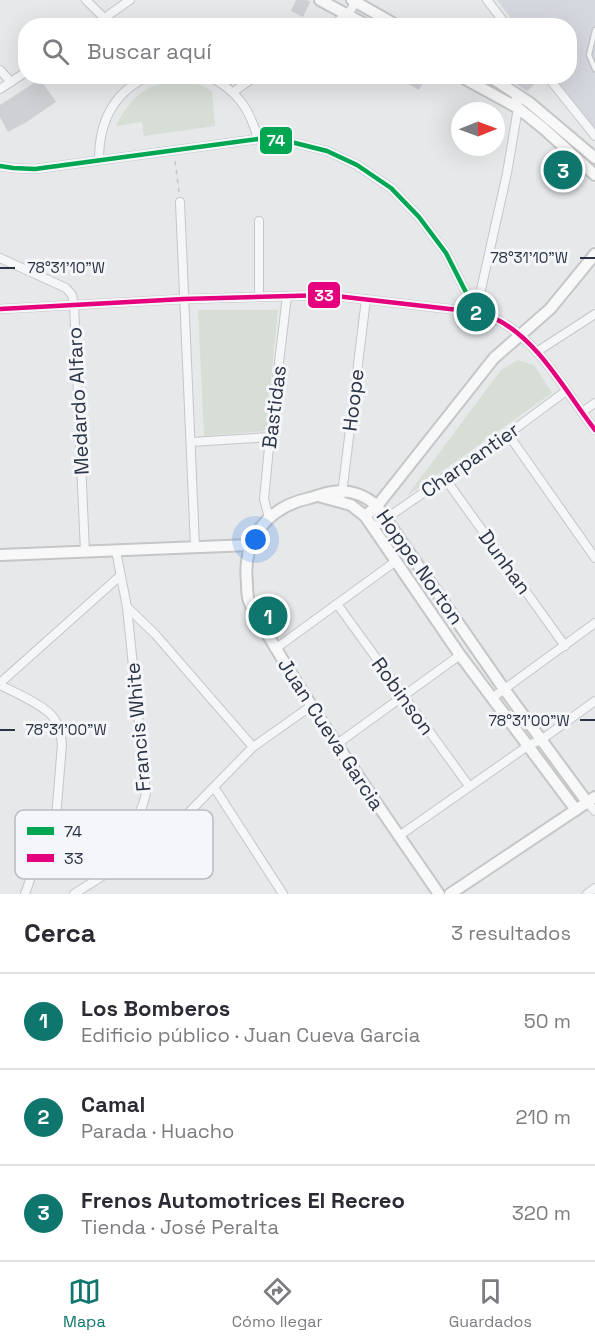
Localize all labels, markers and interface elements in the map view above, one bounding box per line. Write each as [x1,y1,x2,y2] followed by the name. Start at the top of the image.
[18,18,577,84] search box
[39,35,72,68] icon: search
[87,37,212,65] text: Buscar aquí
[451,102,505,156] north arrow
[259,126,293,155] line badge: 74
[267,130,285,151] text: 74
[544,148,582,192] pin: 3
[490,248,568,267] text: 78°31'10"W
[27,258,105,277] text: 78°31'10"W
[307,281,341,309] line badge: 33
[314,285,334,306] text: 33
[456,290,496,334] pin: 2
[61,326,95,476] street label: Medardo Alfaro
[256,364,292,450] street label: Bastidas
[336,367,370,433] street label: Hoope
[416,417,524,503] street label: Charpantier
[371,504,469,630] street label: Hoppe Norton
[241,525,270,554] your location
[473,525,537,599] street label: Dunhan
[248,594,288,638] pin: 1
[366,652,440,740] street label: Robinson
[272,653,390,815] street label: Juan Cueva Garcia
[119,661,157,793] street label: Francis White
[488,711,570,730] text: 78°31'00"W
[25,720,107,739] text: 78°31'00"W
[15,810,213,879] legend
[64,821,82,842] text: 74
[64,848,83,869] text: 33
[24,916,96,950] text: Cerca
[451,920,571,946] text: 3 resultados
[81,994,230,1022] text: Los Bomberos
[39,1008,48,1034] text: 1
[524,1008,571,1034] text: 50 m
[81,1022,420,1048] text: Edificio público · Juan Cueva Garcia
[81,1090,145,1118] text: Camal
[38,1104,49,1130] text: 2
[515,1104,571,1130] text: 210 m
[81,1118,234,1144] text: Parada · Huacho
[81,1186,405,1214] text: Frenos Automotrices El Recreo
[37,1200,50,1226] text: 3
[512,1200,571,1226] text: 320 m
[81,1214,279,1240] text: Tienda · José Peralta
[63,1275,106,1332] tab: Mapa
[232,1275,323,1332] tab: Cómo llegar
[449,1275,532,1332] tab: Guardados

